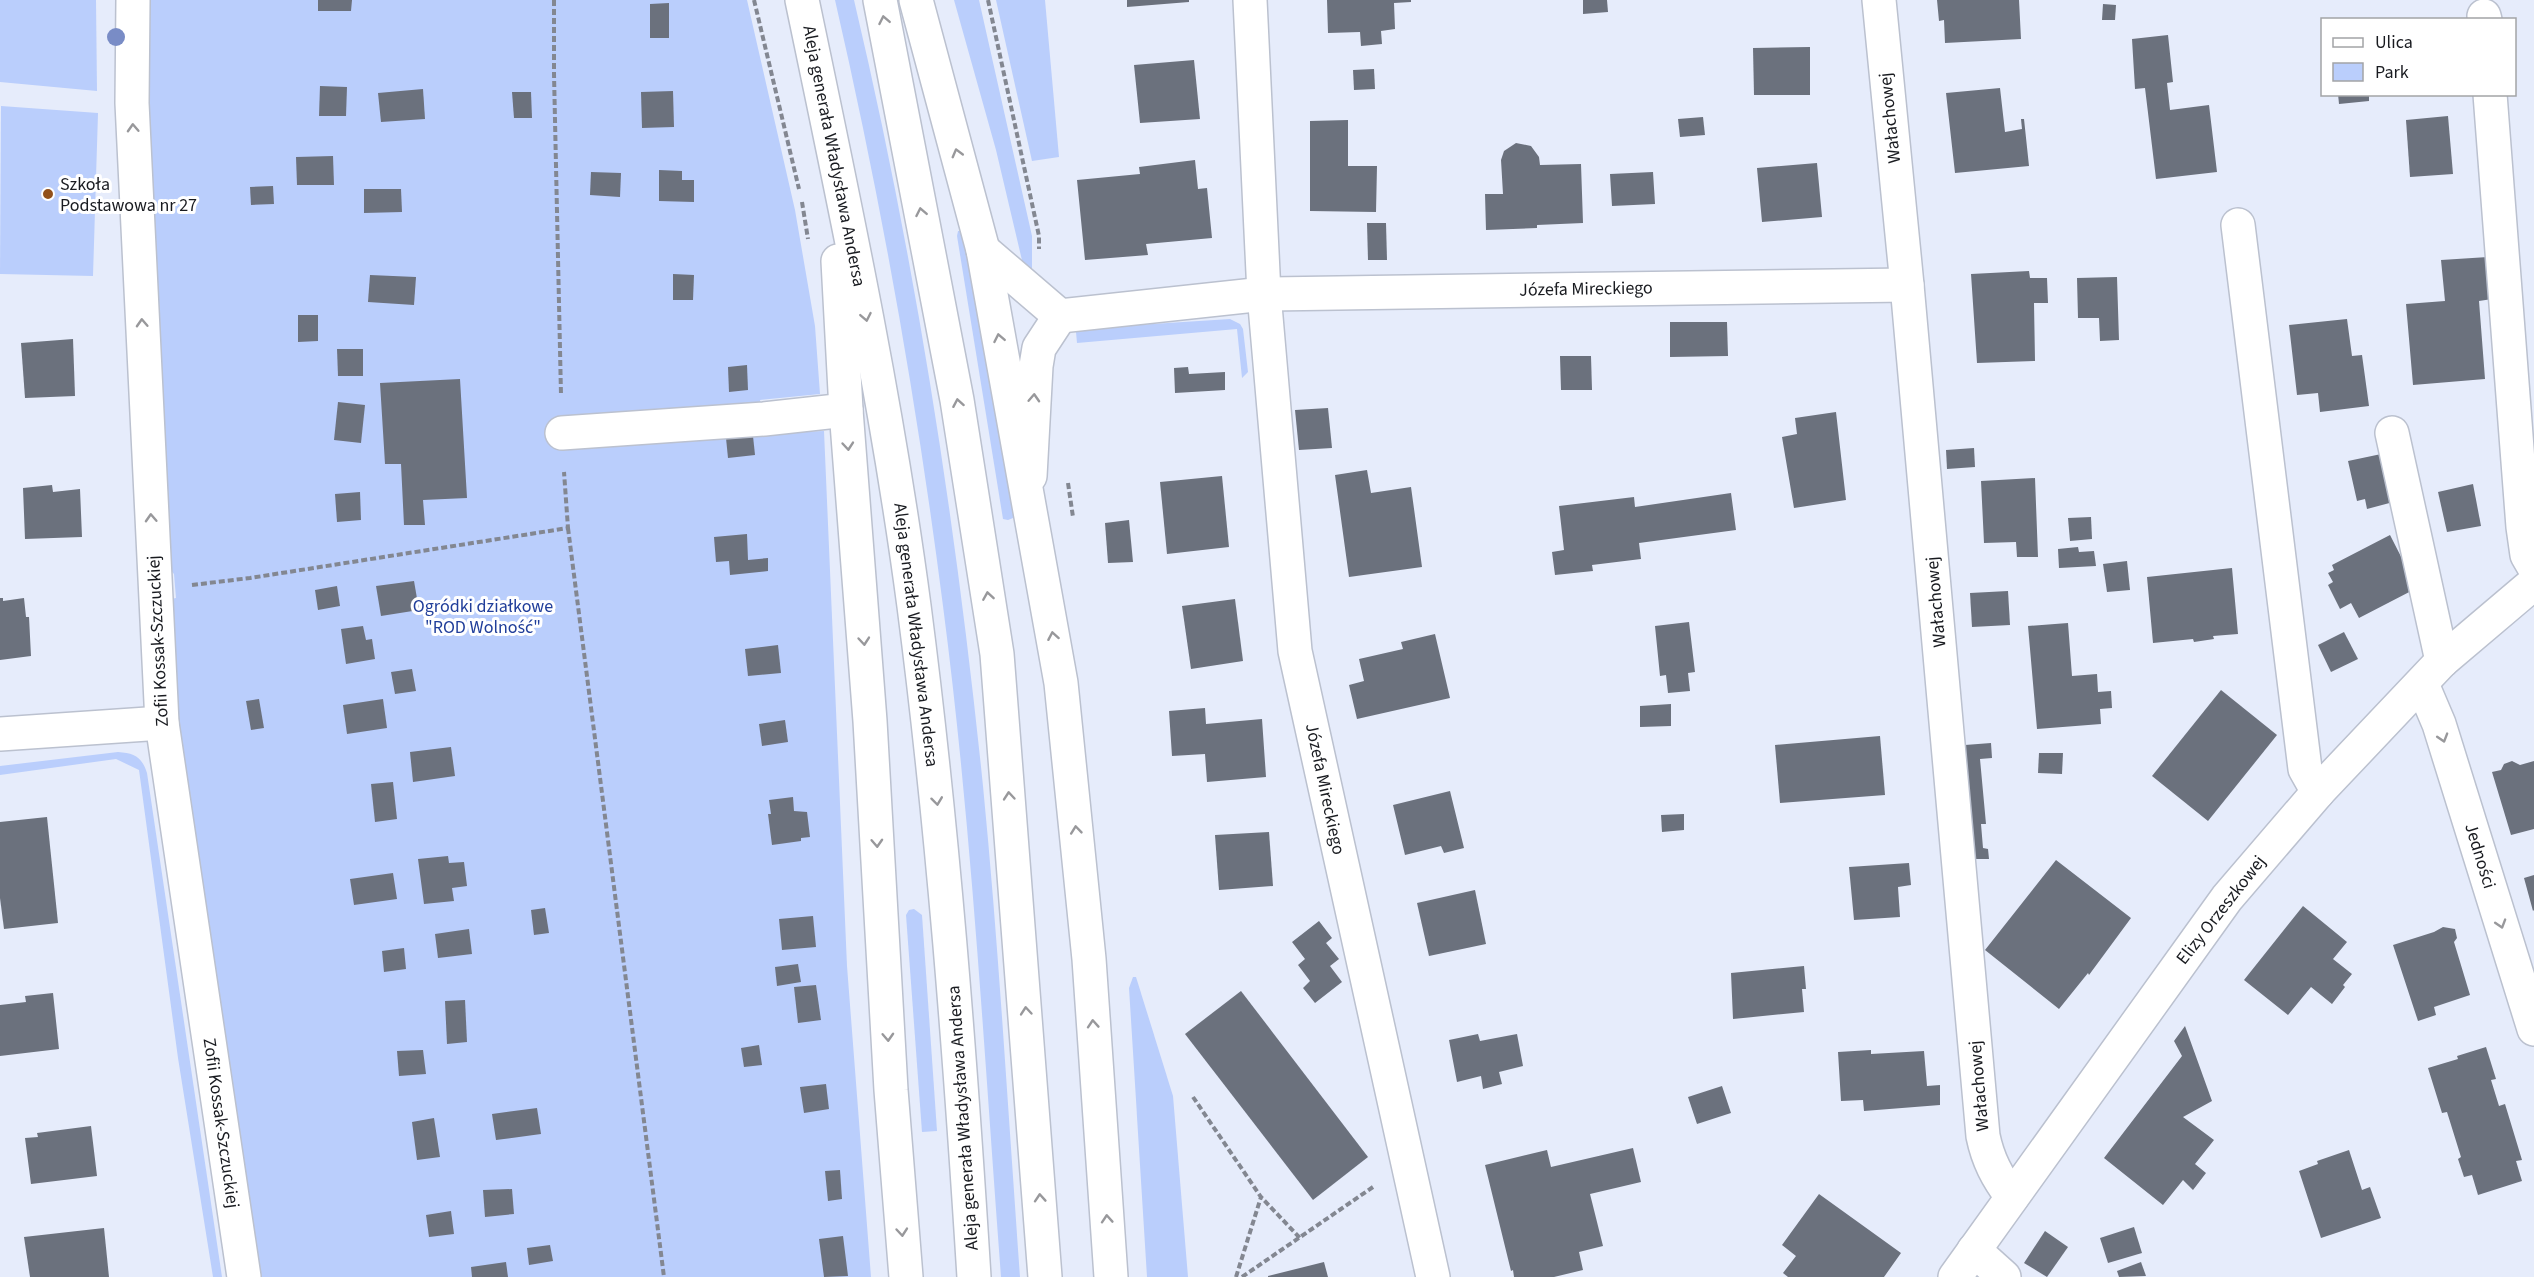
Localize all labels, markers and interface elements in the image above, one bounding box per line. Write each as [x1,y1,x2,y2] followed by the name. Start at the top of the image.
[878,15,891,25] one-way arrow
[2321,18,2516,96] legend
[796,23,872,289] street label: Aleja generała Władysława Andersa
[2375,30,2413,55] text: Ulica
[2375,60,2409,85] text: Park
[1873,71,1907,165] street label: Wałachowej
[126,124,139,133] one-way arrow
[951,149,964,159] one-way arrow
[60,172,197,218] place label: Szkoła Podstawowa nr 27
[41,187,55,201] marker: Szkoła Podstawowa nr 27
[915,207,928,217] one-way arrow
[1519,275,1653,303] street label: Józefa Mireckiego
[859,312,872,322] one-way arrow
[135,318,148,327] one-way arrow
[993,333,1006,343] one-way arrow
[1028,394,1041,403] one-way arrow
[952,399,964,408] one-way arrow
[842,442,855,451] one-way arrow
[887,502,945,768] street label: Aleja generała Władysława Andersa
[145,513,158,522] one-way arrow
[141,555,175,727] street label: Zofii Kossak-Szczuckiej
[1920,555,1952,649] street label: Wałachowej
[983,591,995,600] one-way arrow
[413,594,553,640] park label: Ogródki działkowe "ROD Wolność"
[1047,632,1060,642] one-way arrow
[857,636,870,645] one-way arrow
[1299,721,1351,857] street label: Józefa Mireckiego
[2436,732,2448,743] one-way arrow
[1003,791,1016,800] one-way arrow
[930,796,942,806] one-way arrow
[2458,820,2502,892] street label: Jedności
[1070,825,1083,834] one-way arrow
[870,838,883,847] one-way arrow
[2170,850,2272,970] street label: Elizy Orzeszkowej
[2494,918,2506,929] one-way arrow
[941,985,985,1251] street label: Aleja generała Władysława Andersa
[1020,1006,1033,1015] one-way arrow
[1087,1020,1100,1029] one-way arrow
[881,1033,894,1042] one-way arrow
[197,1036,245,1210] street label: Zofii Kossak-Szczuckiej
[1963,1039,1995,1133] street label: Wałachowej
[1033,1193,1046,1202] one-way arrow
[1101,1214,1114,1223] one-way arrow
[895,1227,908,1236] one-way arrow

